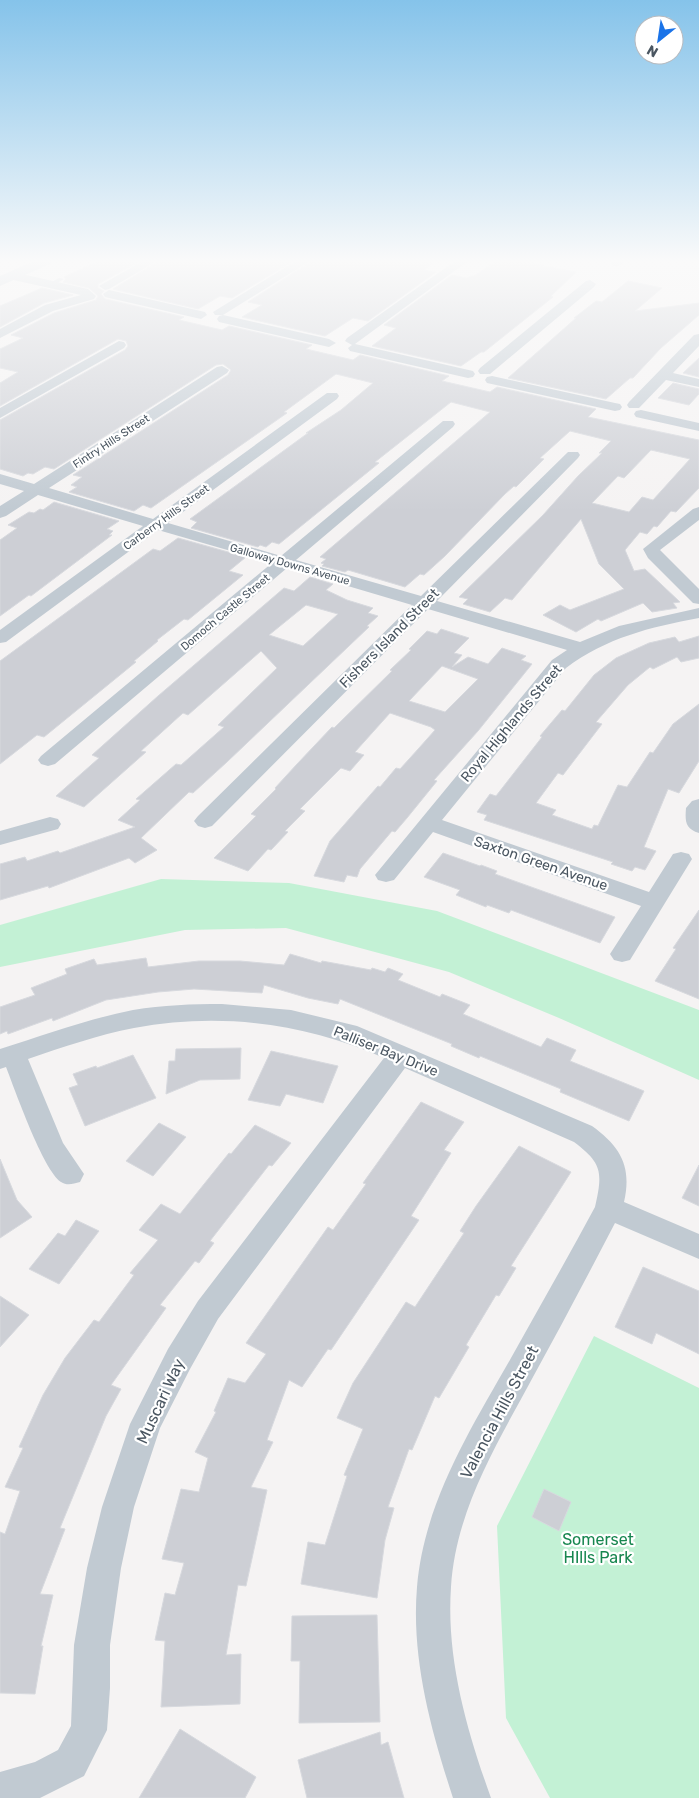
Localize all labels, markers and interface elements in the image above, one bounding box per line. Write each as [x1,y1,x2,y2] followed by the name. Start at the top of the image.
[634,15,684,65] north arrow
[644,41,661,61] text: N
[71,411,153,471] street label: Fintry Hills Street
[121,481,212,553] street label: Carberry Hills Street
[229,541,351,588] street label: Galloway Downs Avenue
[178,571,273,653] street label: Domoch Castle Street
[336,585,443,692] street label: Fishers Island Street
[457,661,566,786] street label: Royal Highlands Street
[472,833,610,894] street label: Saxton Green Avenue
[331,1023,441,1080] street label: Palliser Bay Drive
[456,1343,543,1482] street label: Valencia Hills Street
[132,1355,189,1447] street label: Muscari Way
[562,1530,634,1567] park label: Somerset HIlls Park

